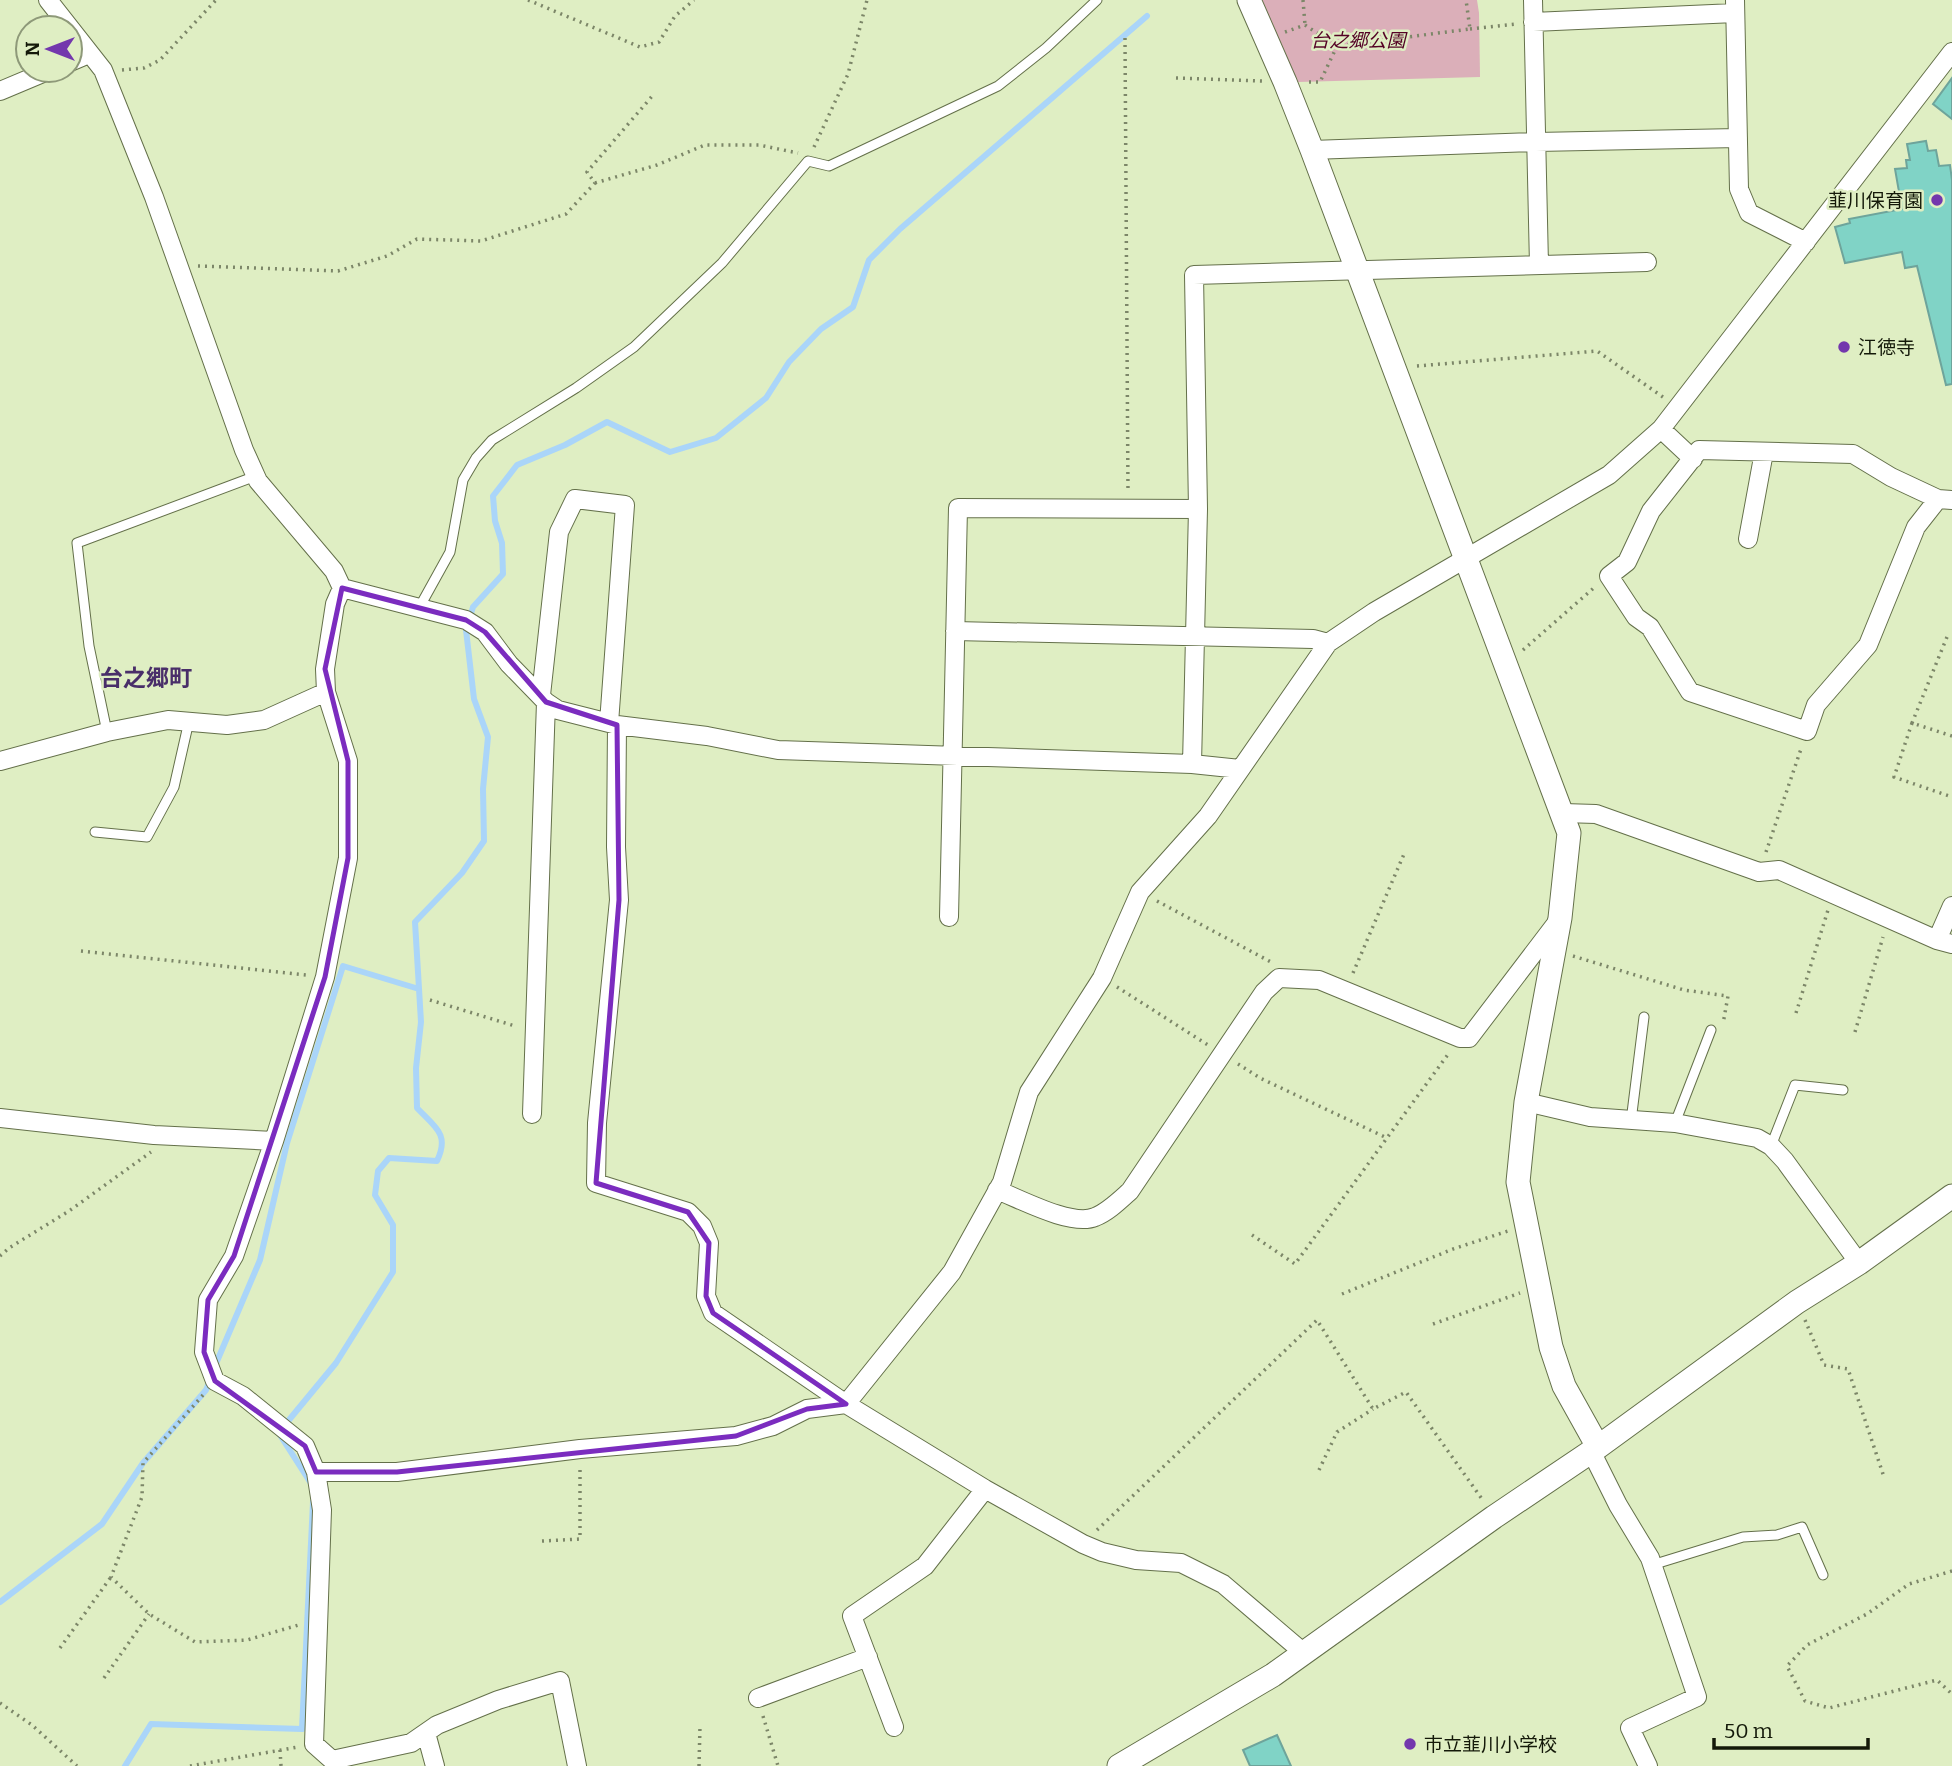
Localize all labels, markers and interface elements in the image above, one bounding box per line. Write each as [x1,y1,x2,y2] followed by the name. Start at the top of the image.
[14,14,84,84] north arrow
[1310,29,1408,52] park label: 台之郷公園
[21,41,44,56] text: N
[1828,189,1923,212] place label: 韮川保育園
[1929,192,1945,208] marker: 韮川保育園
[1858,336,1915,359] place label: 江徳寺
[1836,339,1852,355] marker: 江徳寺
[100,664,192,692] district label: 台之郷町
[1714,1706,1868,1750] scale bar
[1724,1718,1773,1744] text: 50 m
[1424,1733,1557,1756] place label: 市立韮川小学校
[1402,1736,1418,1752] marker: 市立韮川小学校

